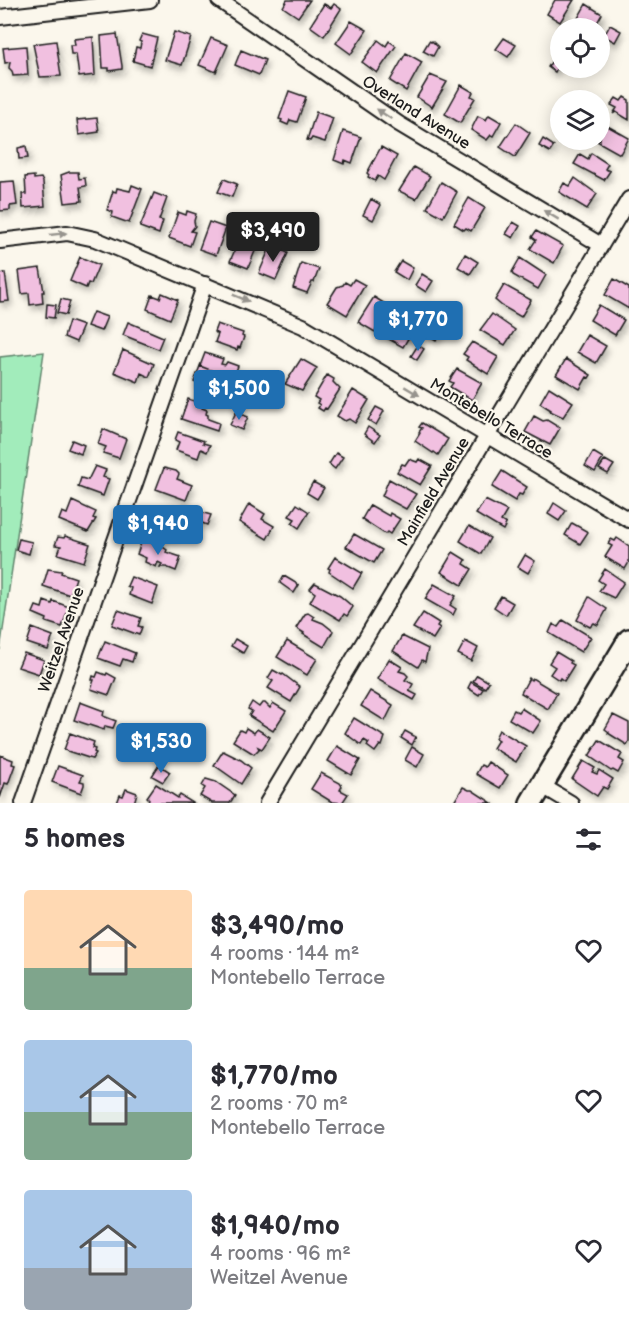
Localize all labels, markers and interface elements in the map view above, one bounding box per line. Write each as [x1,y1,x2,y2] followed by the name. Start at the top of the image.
[550,18,610,150] map controls
[550,18,610,78] button: locate
[359,72,474,154] street label: Overland Avenue
[550,90,610,150] button: layers
[377,108,393,120] one-way arrow
[543,209,559,220] one-way arrow
[224,212,322,263] pin: $3,490
[240,219,306,243] text: $3,490
[49,229,68,239] one-way arrow
[232,294,250,304] one-way arrow
[369,301,467,352] pin: $1,770
[388,308,448,332] text: $1,770
[190,370,288,421] pin: $1,500
[426,375,556,463] street label: Montebello Terrace
[208,377,270,401] text: $1,500
[404,386,420,397] one-way arrow
[394,434,474,550] street label: Mainfield Avenue
[109,505,207,556] pin: $1,940
[127,512,189,536] text: $1,940
[35,584,89,695] street label: Weitzel Avenue
[112,723,210,774] pin: $1,530
[130,730,192,754] text: $1,530
[572,823,605,856] icon: filters
[24,824,125,855] text: 5 homes
[210,911,344,942] text: $3,490/mo
[72,914,144,986] icon: home
[572,934,605,967] icon: heart
[210,942,359,966] text: 4 rooms · 144 m²
[210,966,385,990] text: Montebello Terrace
[210,1061,338,1092] text: $1,770/mo
[72,1064,144,1136] icon: home
[572,1084,605,1117] icon: heart
[210,1092,348,1116] text: 2 rooms · 70 m²
[210,1116,385,1140] text: Montebello Terrace
[210,1211,340,1242] text: $1,940/mo
[72,1214,144,1286] icon: home
[572,1234,605,1267] icon: heart
[210,1242,351,1266] text: 4 rooms · 96 m²
[210,1266,348,1290] text: Weitzel Avenue

